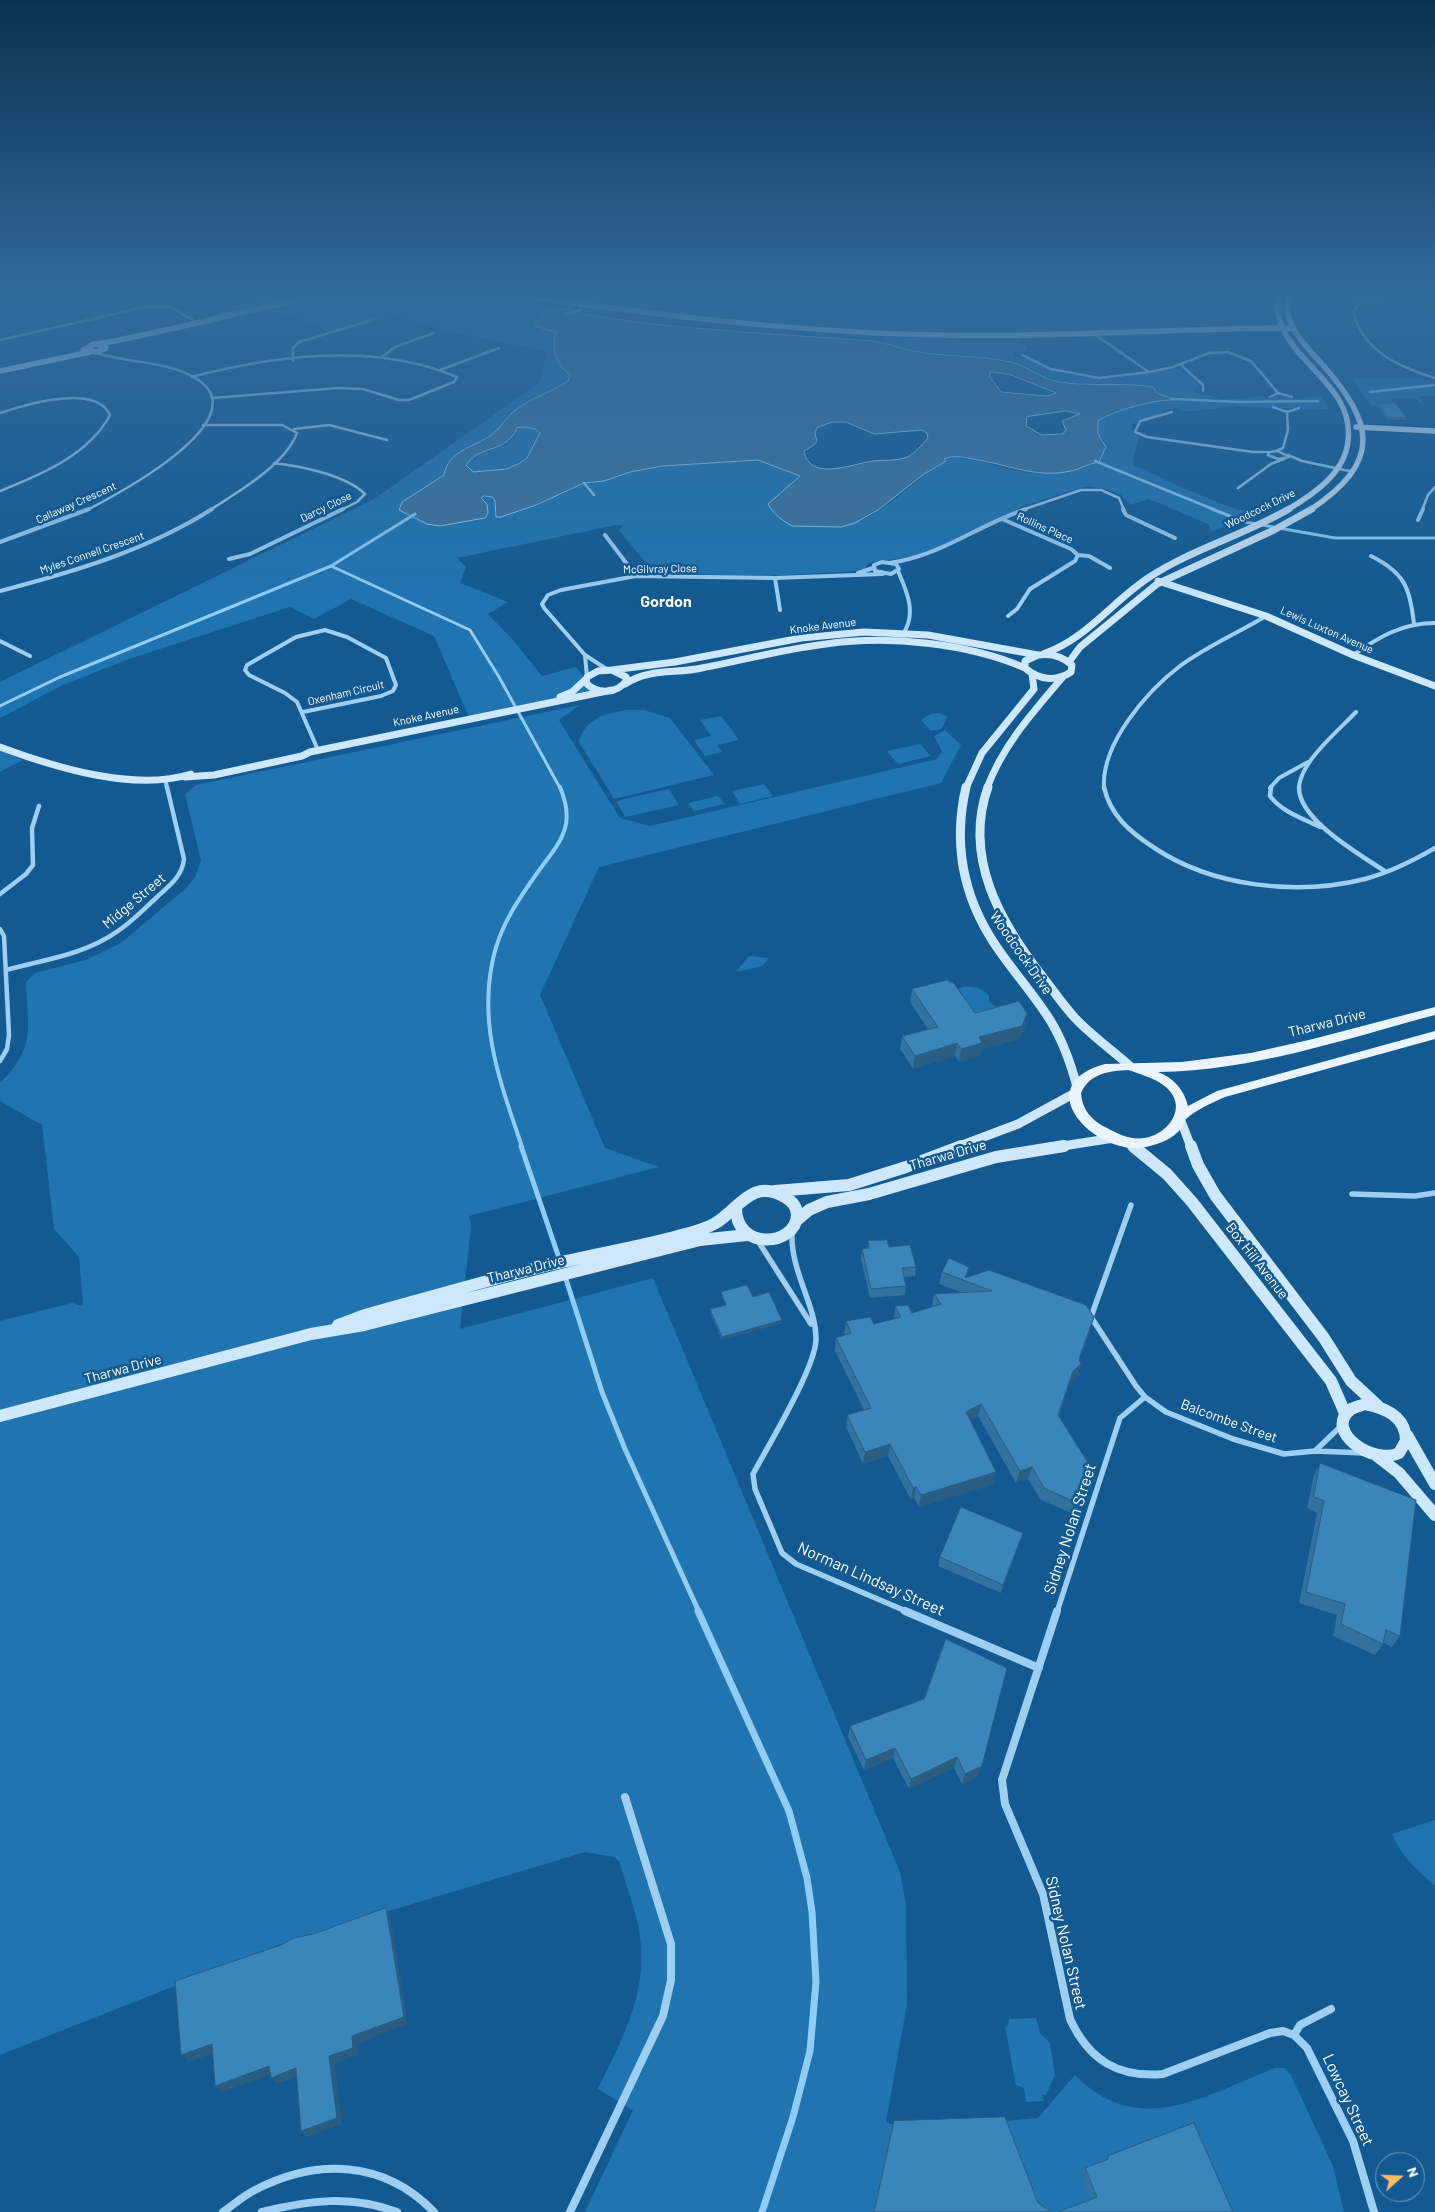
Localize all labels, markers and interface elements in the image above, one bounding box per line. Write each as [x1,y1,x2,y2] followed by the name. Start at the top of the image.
[34,479,118,527] street label: Callaway Crescent
[1223,486,1297,532] street label: Woodcock Drive
[298,489,354,525] street label: Darcy Close
[1015,510,1075,546] street label: Rollins Place
[38,529,146,577] street label: Myles Connell Crescent
[623,562,697,576] street label: McGilvray Close
[640,592,692,612] district label: Gordon
[1278,604,1376,656] street label: Lewis Luxton Avenue
[789,615,857,637] street label: Knoke Avenue
[306,678,386,708] street label: Oxenham Circuit
[392,703,460,729] street label: Knoke Avenue
[99,870,169,932] street label: Midge Street
[986,908,1056,998] street label: Woodcock Drive
[1287,1005,1367,1041] street label: Tharwa Drive
[908,1136,988,1174] street label: Tharwa Drive
[1222,1220,1292,1302] street label: Box Hill Avenue
[486,1251,566,1287] street label: Tharwa Drive
[83,1351,163,1387] street label: Tharwa Drive
[1178,1396,1280,1446] street label: Balcombe Street
[1040,1461,1100,1597] street label: Sidney Nolan Street
[794,1538,948,1620] street label: Norman Lindsay Street
[1041,1874,1091,2012] street label: Sidney Nolan Street
[1318,2051,1378,2149] street label: Lowcay Street
[1375,2152,1425,2202] north arrow
[1404,2165,1423,2179] text: N

